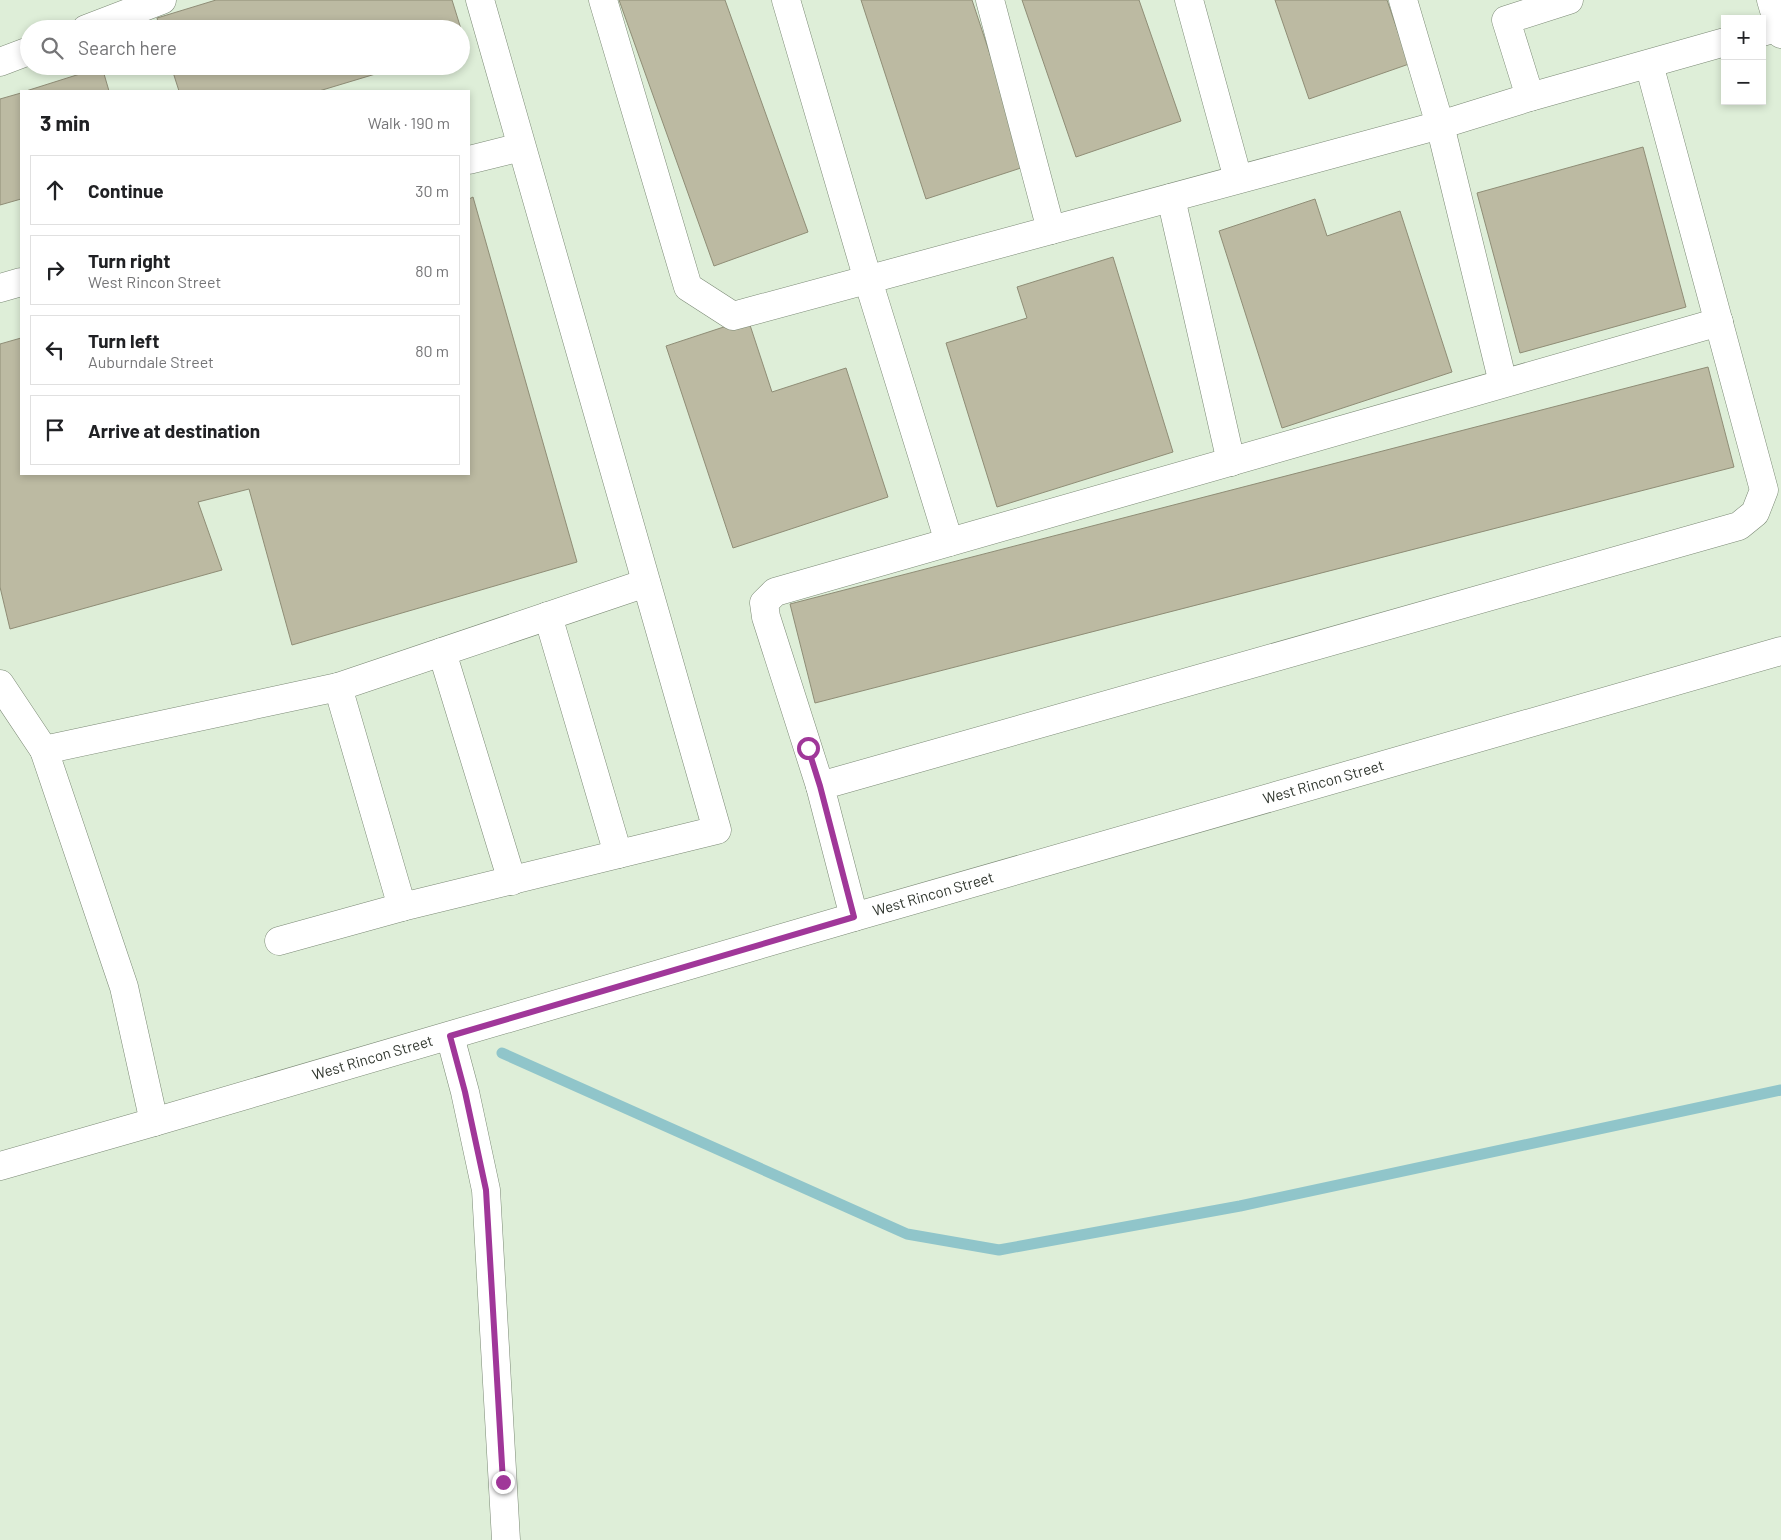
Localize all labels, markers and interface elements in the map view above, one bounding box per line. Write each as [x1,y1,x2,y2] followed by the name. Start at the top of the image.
[1721,15,1766,105] map controls
[1721,15,1766,60] button: +
[20,20,470,75] search box
[38,34,66,62] icon: search
[78,36,177,59] text: Search here
[1721,60,1766,105] button: −
[40,110,90,135] text: 3 min
[368,113,450,132] text: Walk · 190 m
[41,176,69,204] icon: ahead
[88,179,164,202] text: Continue
[415,181,449,200] text: 30 m
[88,249,170,272] text: Turn right
[41,256,69,284] icon: right
[415,261,449,280] text: 80 m
[88,272,221,291] text: West Rincon Street
[88,329,159,352] text: Turn left
[41,336,69,364] icon: left
[415,341,449,360] text: 80 m
[88,352,214,371] text: Auburndale Street
[41,416,69,444] icon: arrive
[88,419,260,442] text: Arrive at destination
[797,737,820,760] route start
[1261,755,1386,807] street label: West Rincon Street
[870,867,996,919] street label: West Rincon Street
[310,1031,435,1083] street label: West Rincon Street
[492,1471,515,1494] route end

